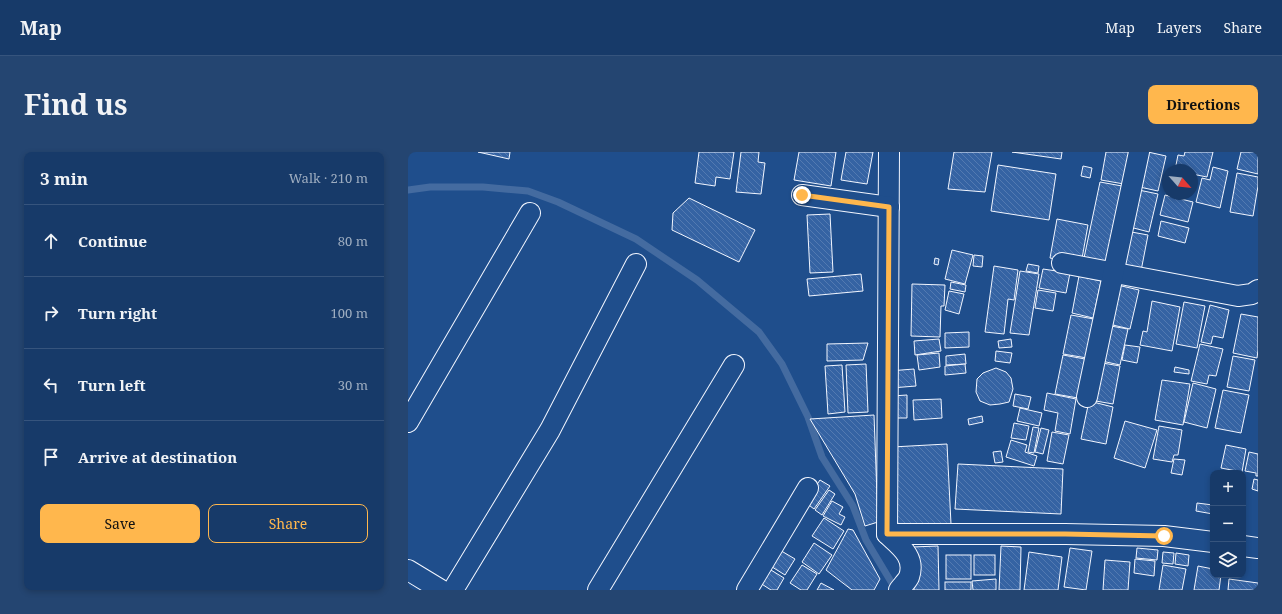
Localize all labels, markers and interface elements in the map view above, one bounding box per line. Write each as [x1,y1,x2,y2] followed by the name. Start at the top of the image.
[20,15,62,41] text: Map
[1105,18,1135,37] text: Map
[1157,18,1202,37] text: Layers
[1224,18,1262,37] text: Share
[24,85,128,123] text: Find us
[1148,85,1258,124] button: Directions
[1162,164,1198,200] north arrow
[40,167,88,190] text: 3 min
[289,169,368,187] text: Walk · 210 m
[793,186,811,204] route end
[40,230,62,252] icon: ahead
[78,231,147,251] text: Continue
[338,232,368,250] text: 80 m
[40,302,62,324] icon: right
[78,303,157,323] text: Turn right
[331,304,368,322] text: 100 m
[40,374,62,396] icon: left
[78,375,146,395] text: Turn left
[338,376,368,394] text: 30 m
[40,446,62,468] icon: arrive
[78,447,237,467] text: Arrive at destination
[1210,470,1246,578] map controls
[1210,470,1246,506] button: +
[40,504,200,543] button: Save
[208,504,368,543] button: Share
[1210,506,1246,542] button: −
[1155,527,1173,545] route start
[1210,542,1246,578] button: layers

